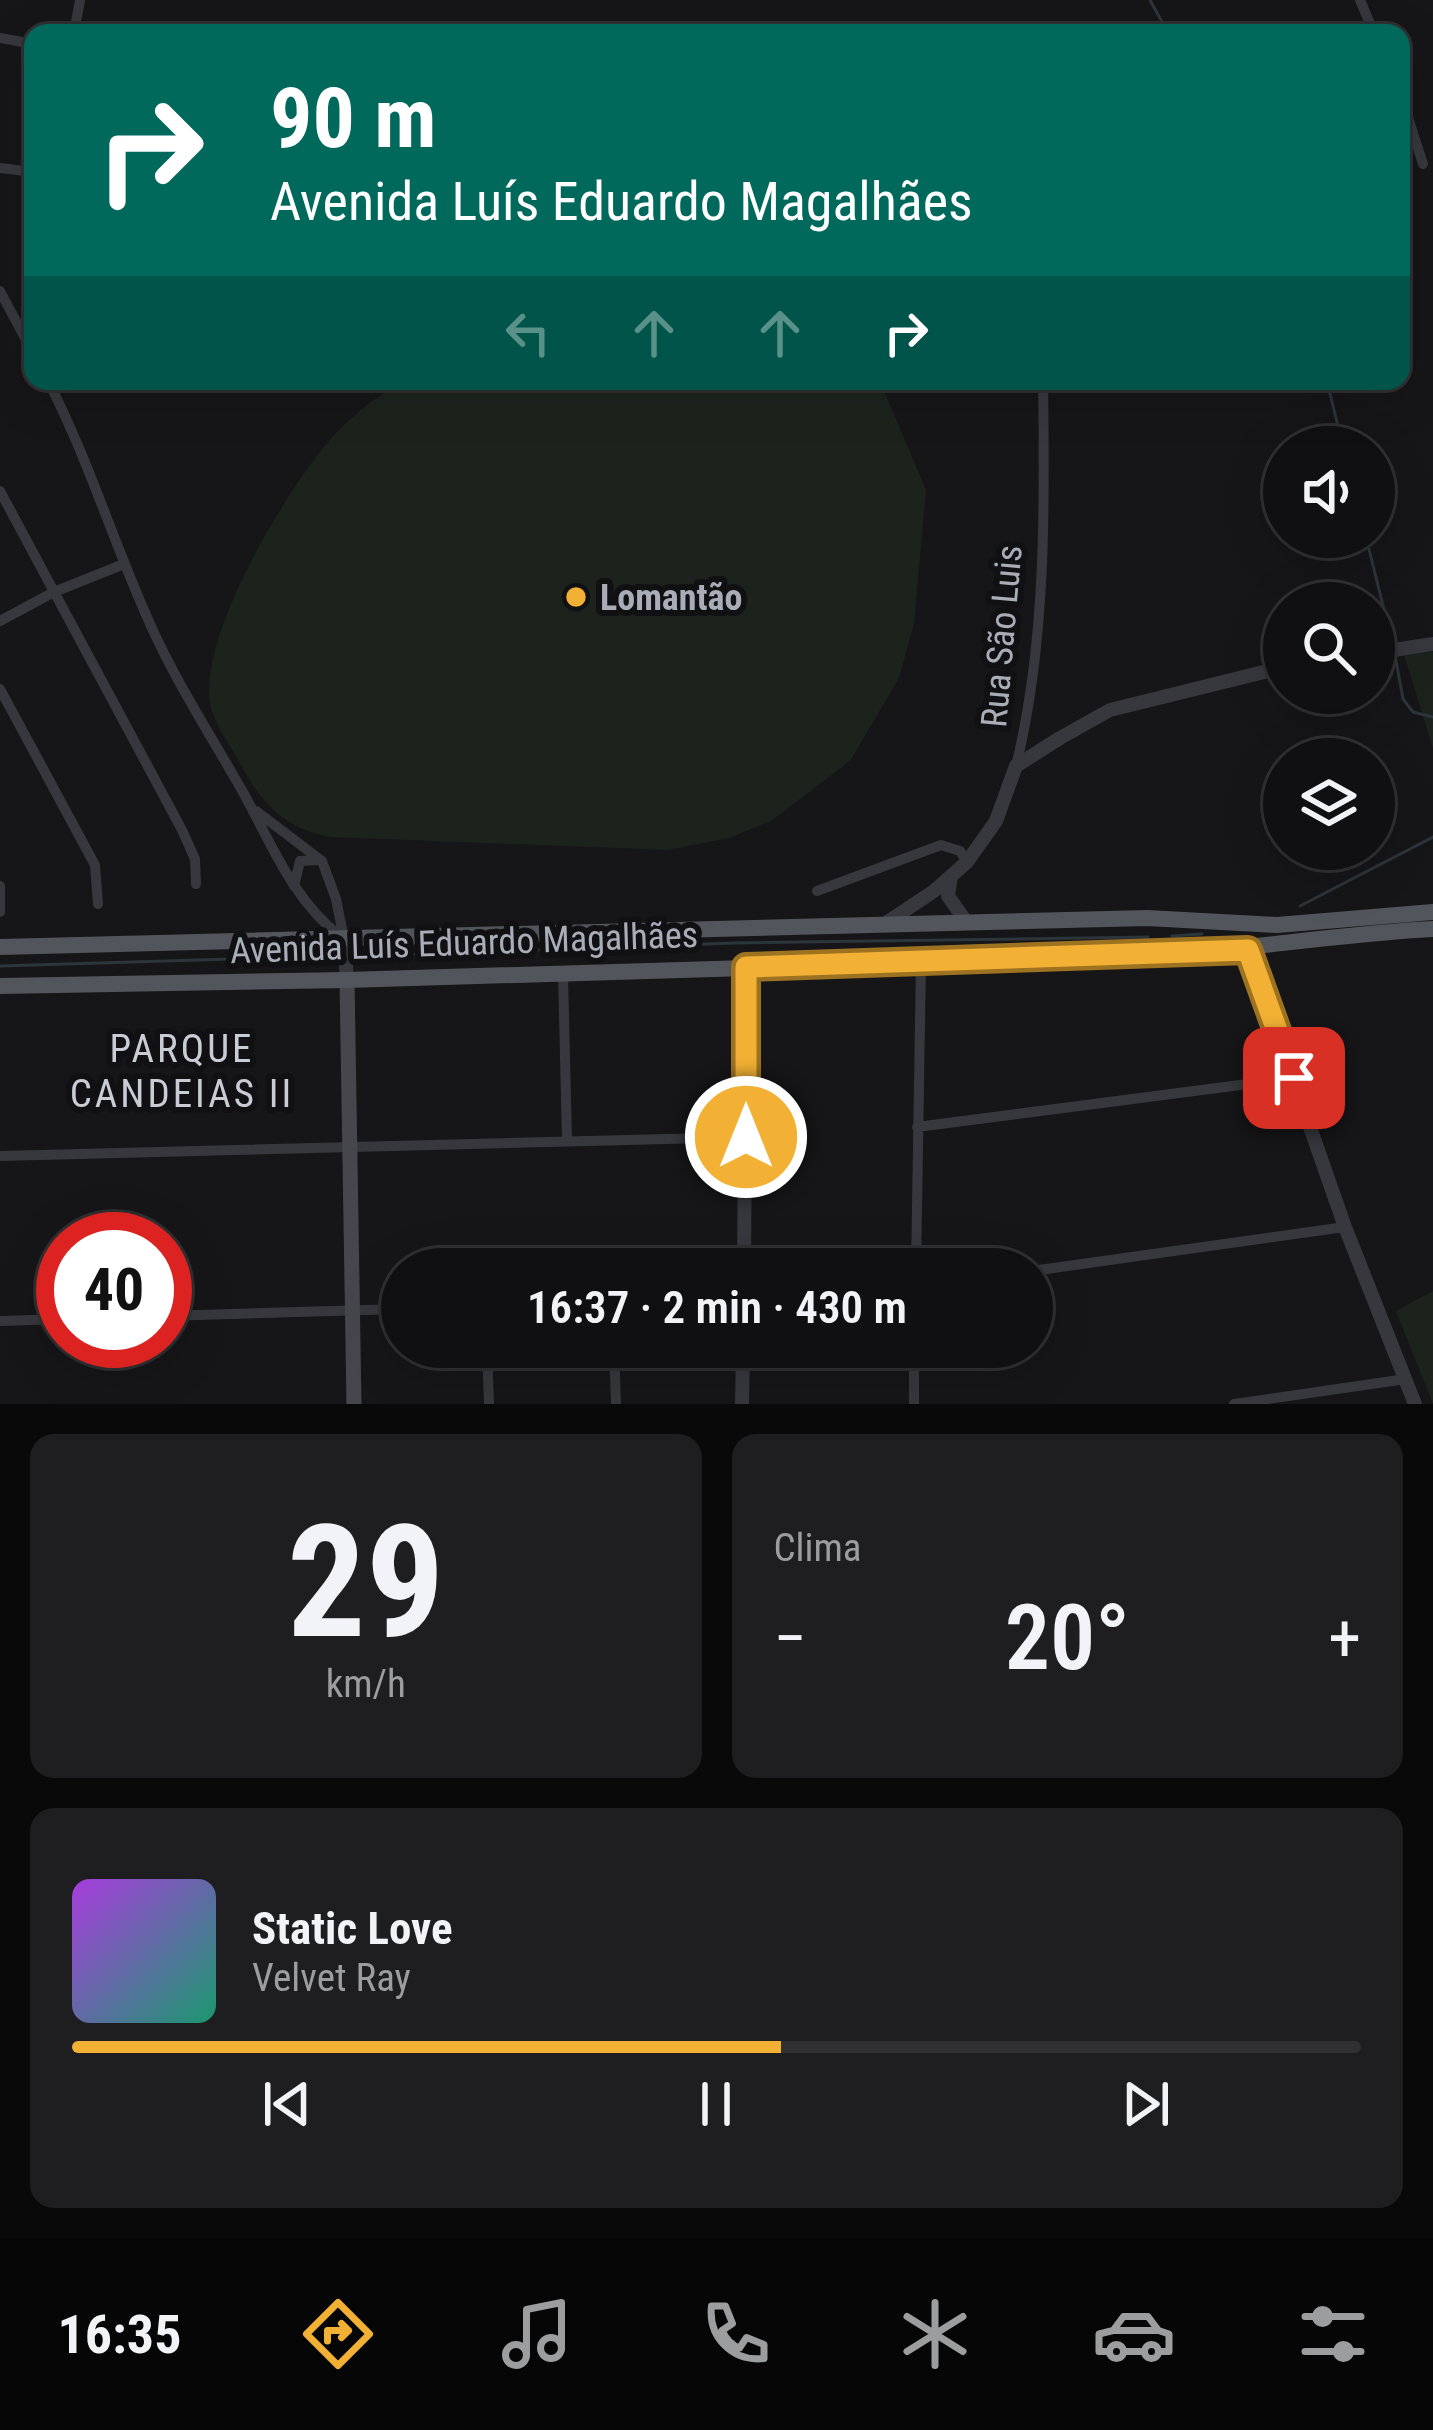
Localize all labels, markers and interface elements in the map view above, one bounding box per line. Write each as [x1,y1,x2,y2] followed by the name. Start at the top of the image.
[270,69,437,168] text: 90 m
[72,72,228,228] icon: right
[270,170,973,233] text: Avenida Luís Eduardo Magalhães
[495,300,561,366] icon: left
[621,300,687,366] icon: ahead
[747,300,813,366] icon: ahead
[873,300,939,366] icon: right
[1263,426,1395,870] map controls
[1263,426,1395,558] button: sound
[973,543,1031,729] street label: Rua São Luis
[600,577,742,619] place label: Lomantão
[1263,582,1395,714] button: search
[563,584,589,610] marker: Lomantão
[1263,738,1395,870] button: layers
[229,914,699,972] street label: Avenida Luís Eduardo Magalhães
[70,1026,294,1117] district label: PARQUE CANDEIAS II
[1243,1027,1345,1129] pin
[1261,1045,1327,1111] icon: arrive
[683,1074,809,1200] position arrow
[36,1212,192,1368] speed limit sign: 40
[527,1281,907,1334] text: 16:37 · 2 min · 430 m
[287,1491,445,1674] text: 29
[774,1525,862,1571] text: Clima
[1005,1586,1130,1691] text: 20°
[774,1600,807,1677] text: −
[1328,1600,1361,1677] text: +
[326,1661,406,1707] text: km/h
[252,1902,453,1955] text: Static Love
[252,1955,411,2001] text: Velvet Ray
[254,2071,320,2137] icon: previous
[683,2071,749,2137] icon: pause
[1113,2071,1179,2137] icon: next
[296,2292,380,2376] icon: directions
[495,2292,579,2376] icon: music
[694,2292,778,2376] icon: phone
[893,2292,977,2376] icon: climate
[1092,2292,1176,2376] icon: car
[1291,2292,1375,2376] icon: filters
[58,2303,181,2366] text: 16:35

